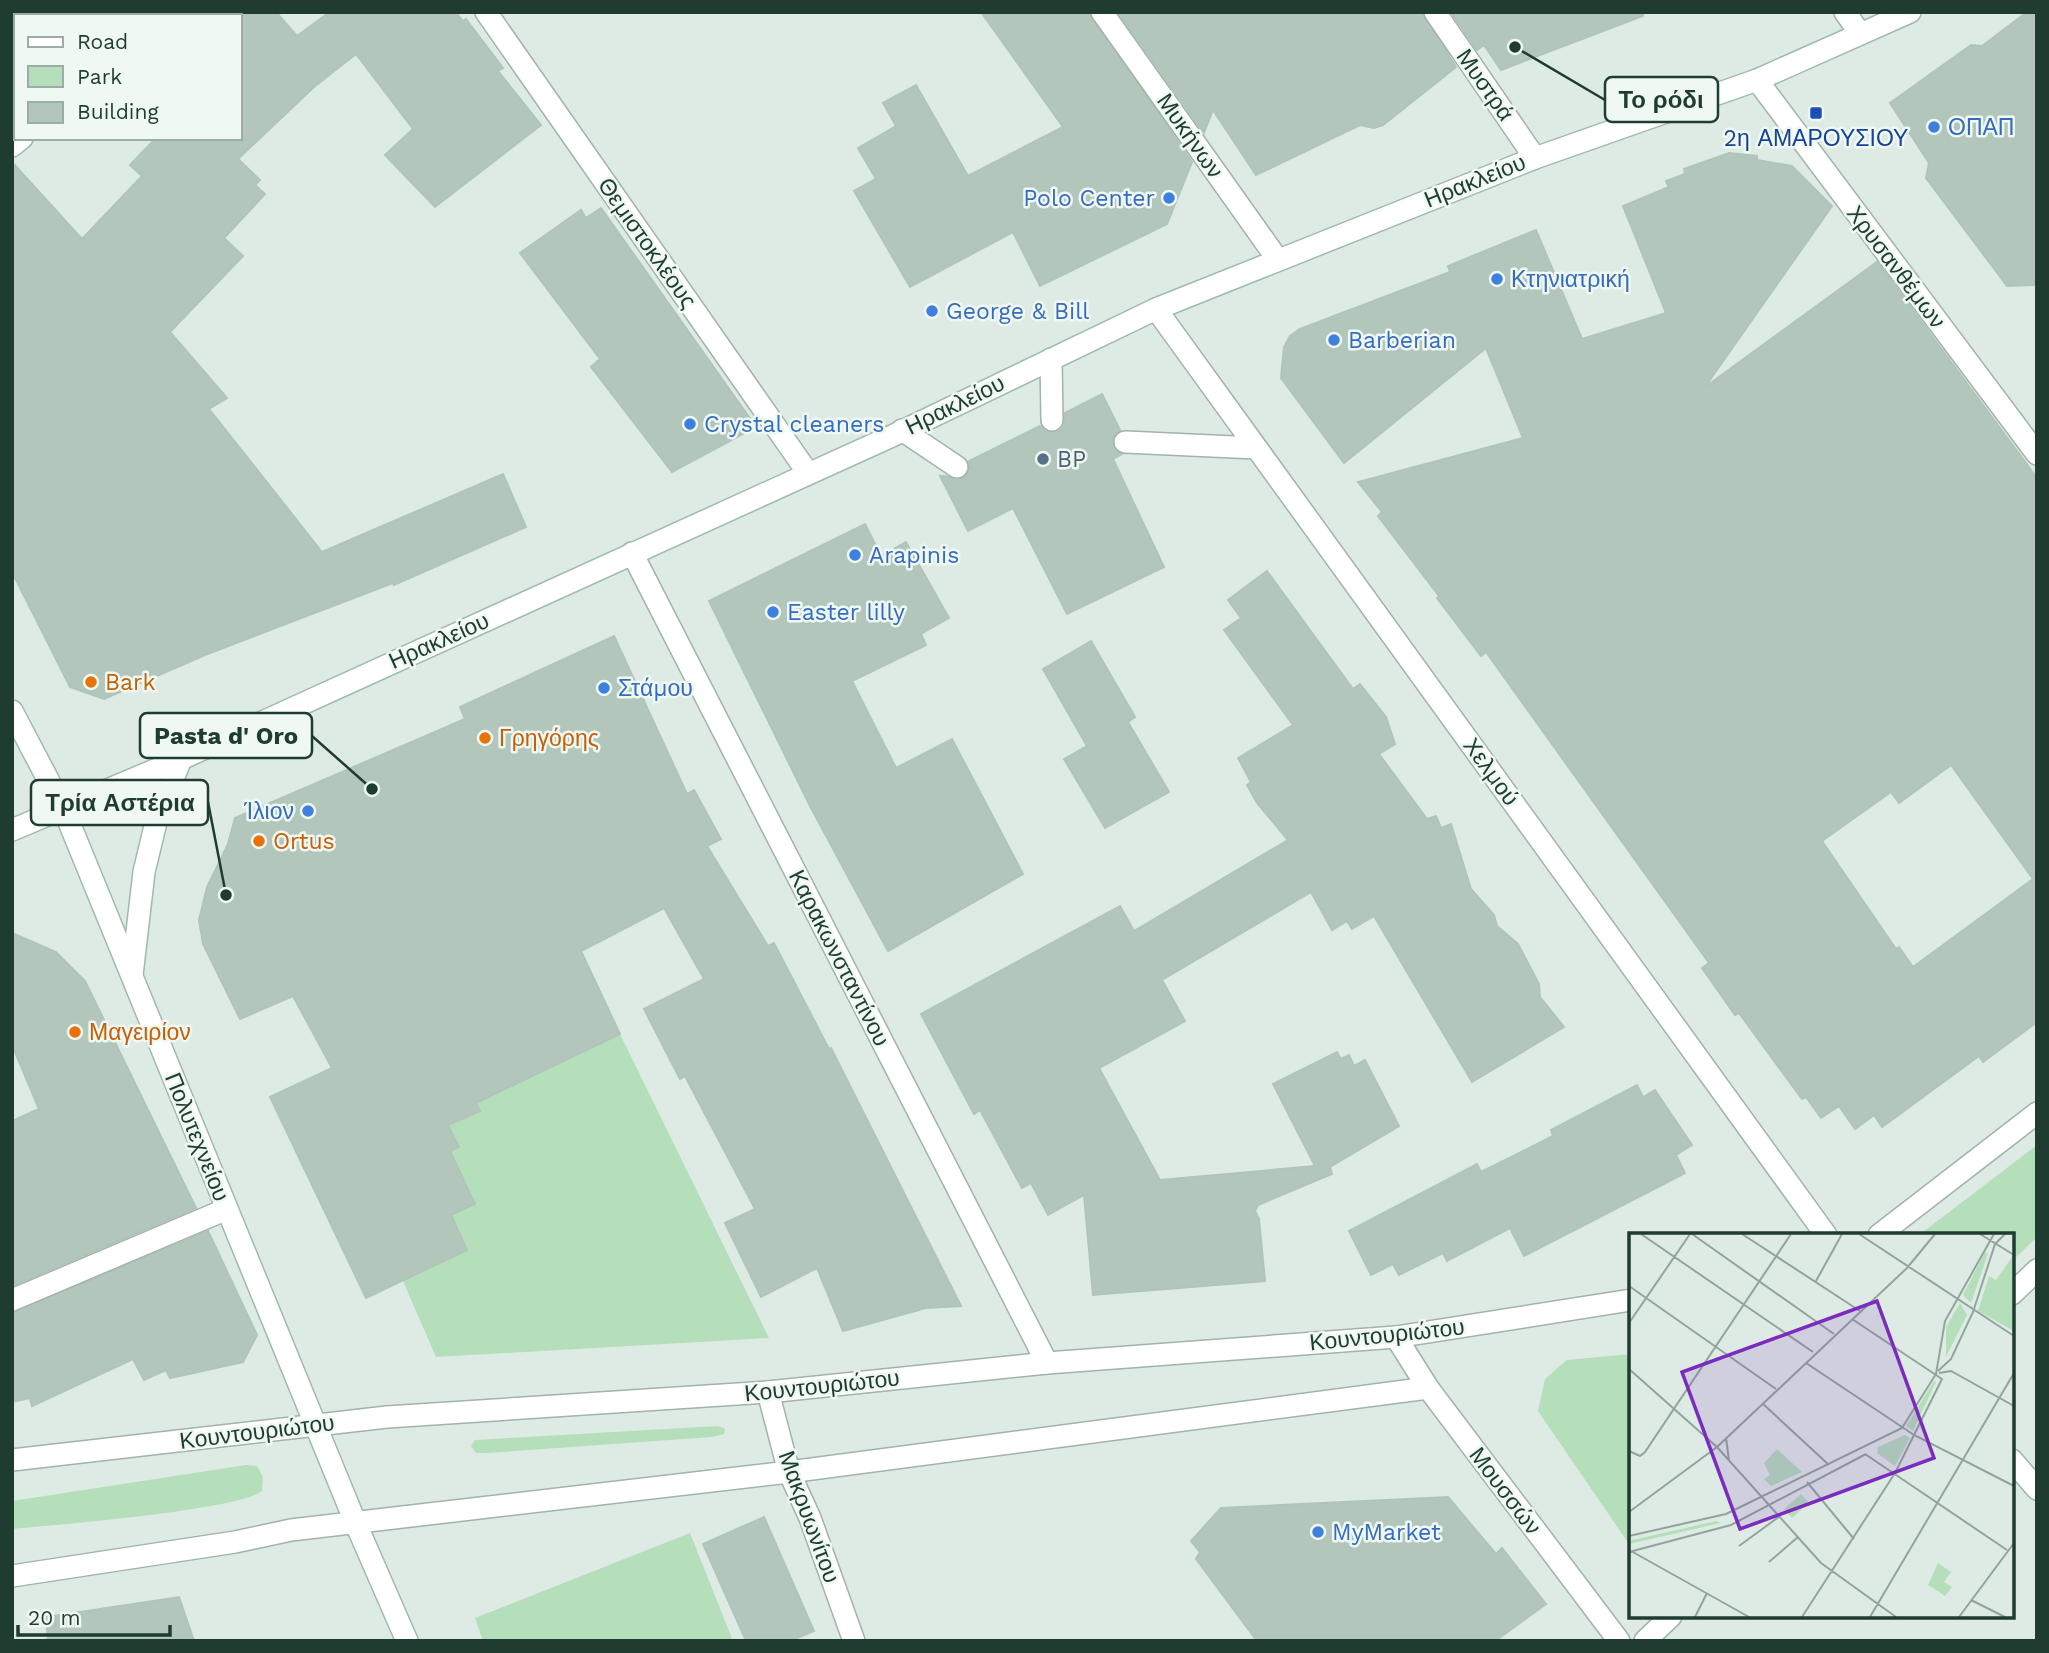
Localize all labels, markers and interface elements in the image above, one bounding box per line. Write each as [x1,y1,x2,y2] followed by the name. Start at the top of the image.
[14,14,242,140] legend
[77,29,128,54] text: Road
[1451,44,1519,126] street label: Μυστρά
[77,64,122,89] text: Park
[1605,77,1718,122] callout: Το ρόδι
[1618,86,1704,114] text: Το ρόδι
[1151,89,1229,183] street label: Μυκήνων
[77,99,159,124] text: Building
[1808,105,1824,121] marker: 2η ΑΜΑΡΟΥΣΙΟΥ
[1948,114,2014,141] place label: ΟΠΑΠ
[1926,119,1942,135] marker: ΟΠΑΠ
[1724,125,1908,152] place label: 2η ΑΜΑΡΟΥΣΙΟΥ
[1420,148,1530,214] street label: Ηρακλείου
[592,173,702,313] street label: Θεμιστοκλέους
[1023,185,1155,212] place label: Polo Center
[1161,190,1177,206] marker: Polo Center
[1841,200,1951,334] street label: Χρυσανθέμων
[1511,266,1630,293] place label: Κτηνιατρική
[1489,271,1505,287] marker: Κτηνιατρική
[946,298,1089,325] place label: George & Bill
[924,303,940,319] marker: George & Bill
[1348,327,1456,354] place label: Barberian
[1326,332,1342,348] marker: Barberian
[901,369,1009,441] street label: Ηρακλείου
[704,411,884,438] place label: Crystal cleaners
[682,416,698,432] marker: Crystal cleaners
[1057,446,1086,473] place label: BP
[1035,451,1051,467] marker: BP
[869,542,959,569] place label: Arapinis
[847,547,863,563] marker: Arapinis
[787,599,905,626] place label: Easter lilly
[765,604,781,620] marker: Easter lilly
[385,607,493,675] street label: Ηρακλείου
[105,669,155,696] place label: Bark
[83,674,99,690] marker: Bark
[618,675,693,702] place label: Στάμου
[596,680,612,696] marker: Στάμου
[140,713,312,758] callout: Pasta d' Oro
[154,722,298,750] text: Pasta d' Oro
[499,725,599,752] place label: Γρηγόρης
[477,730,493,746] marker: Γρηγόρης
[1458,733,1524,811] street label: Χελμού
[31,780,208,825] callout: Τρία Αστέρια
[45,789,195,817] text: Τρία Αστέρια
[243,798,294,825] place label: Ίλιον
[300,803,316,819] marker: Ίλιον
[273,828,335,855] place label: Ortus
[251,833,267,849] marker: Ortus
[783,865,895,1051] street label: Καρακωνσταντίνου
[89,1019,191,1046] place label: Μαγειρίον
[67,1024,83,1040] marker: Μαγειρίον
[159,1069,235,1205] street label: Πολυτεχνείου
[1629,1233,2014,1618] inset map
[1308,1313,1466,1357] street label: Κουντουριώτου
[743,1364,901,1408] street label: Κουντουριώτου
[178,1409,336,1455] street label: Κουντουριώτου
[1463,1442,1547,1540] street label: Μουσσών
[773,1447,845,1587] street label: Μακρυωνίτου
[1332,1519,1441,1546] place label: MyMarket
[1310,1524,1326,1540] marker: MyMarket
[18,1594,170,1638] scale bar
[28,1605,80,1630] text: 20 m

